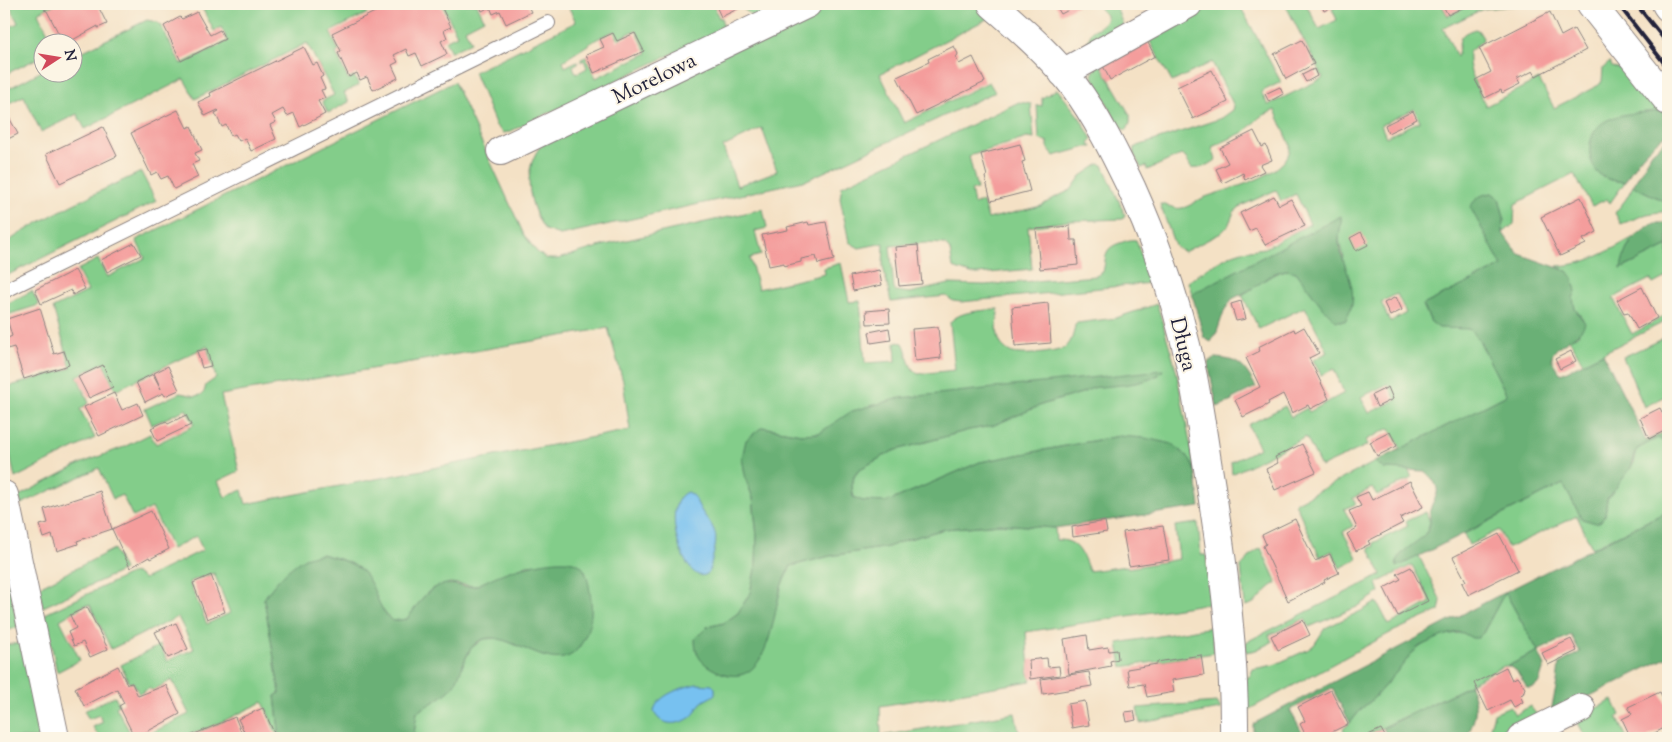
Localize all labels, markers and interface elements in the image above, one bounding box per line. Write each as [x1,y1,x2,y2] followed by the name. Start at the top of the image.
[32,32,82,82] north arrow
[608,46,702,113] street label: Morelowa
[58,48,80,63] text: N
[1161,314,1203,375] street label: Długa

